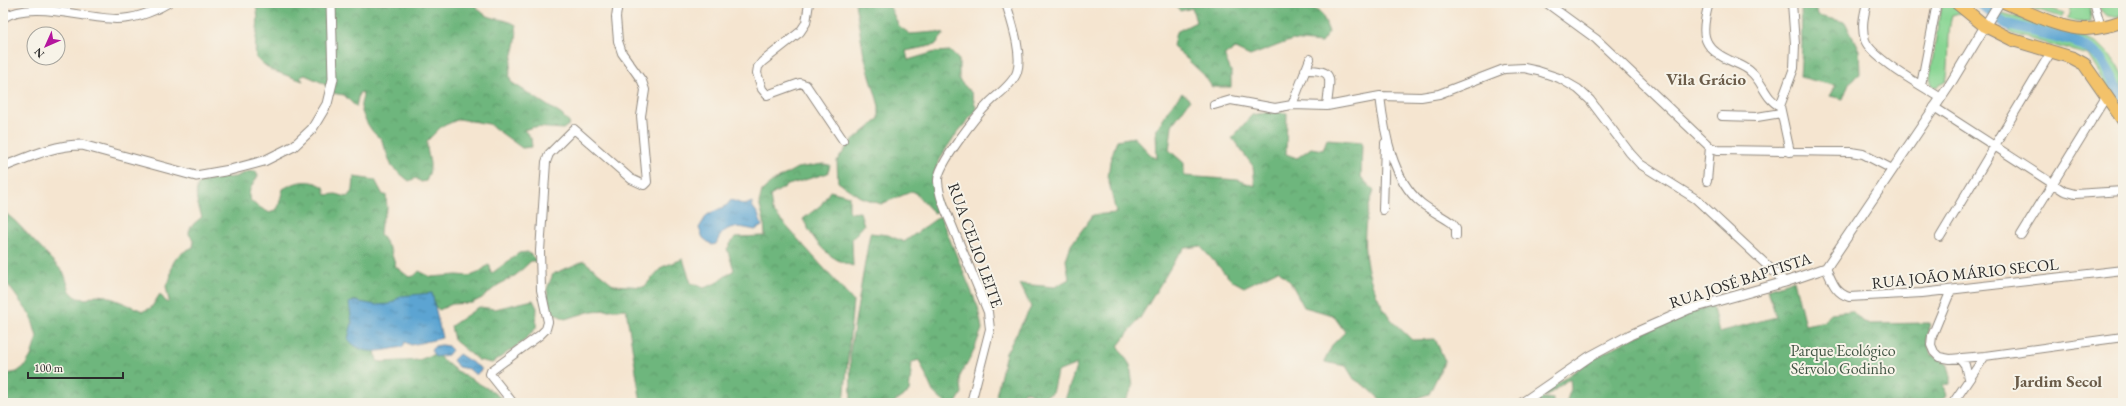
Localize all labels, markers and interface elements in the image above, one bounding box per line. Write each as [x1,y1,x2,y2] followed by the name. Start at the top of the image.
[26,26,66,66] north arrow
[31,45,47,61] text: N
[1666,68,1746,90] district label: Vila Grácio
[943,180,1008,311] street label: RUA CELIO LEITE
[1666,247,1815,313] street label: RUA JOSÉ BAPTISTA
[1871,253,2060,294] street label: RUA JOÃO MÁRIO SECOL
[1790,340,1896,379] park label: Parque Ecológico Sérvolo Godinho
[28,354,123,380] scale bar
[34,360,64,376] text: 100 m
[2012,370,2102,392] district label: Jardim Secol

